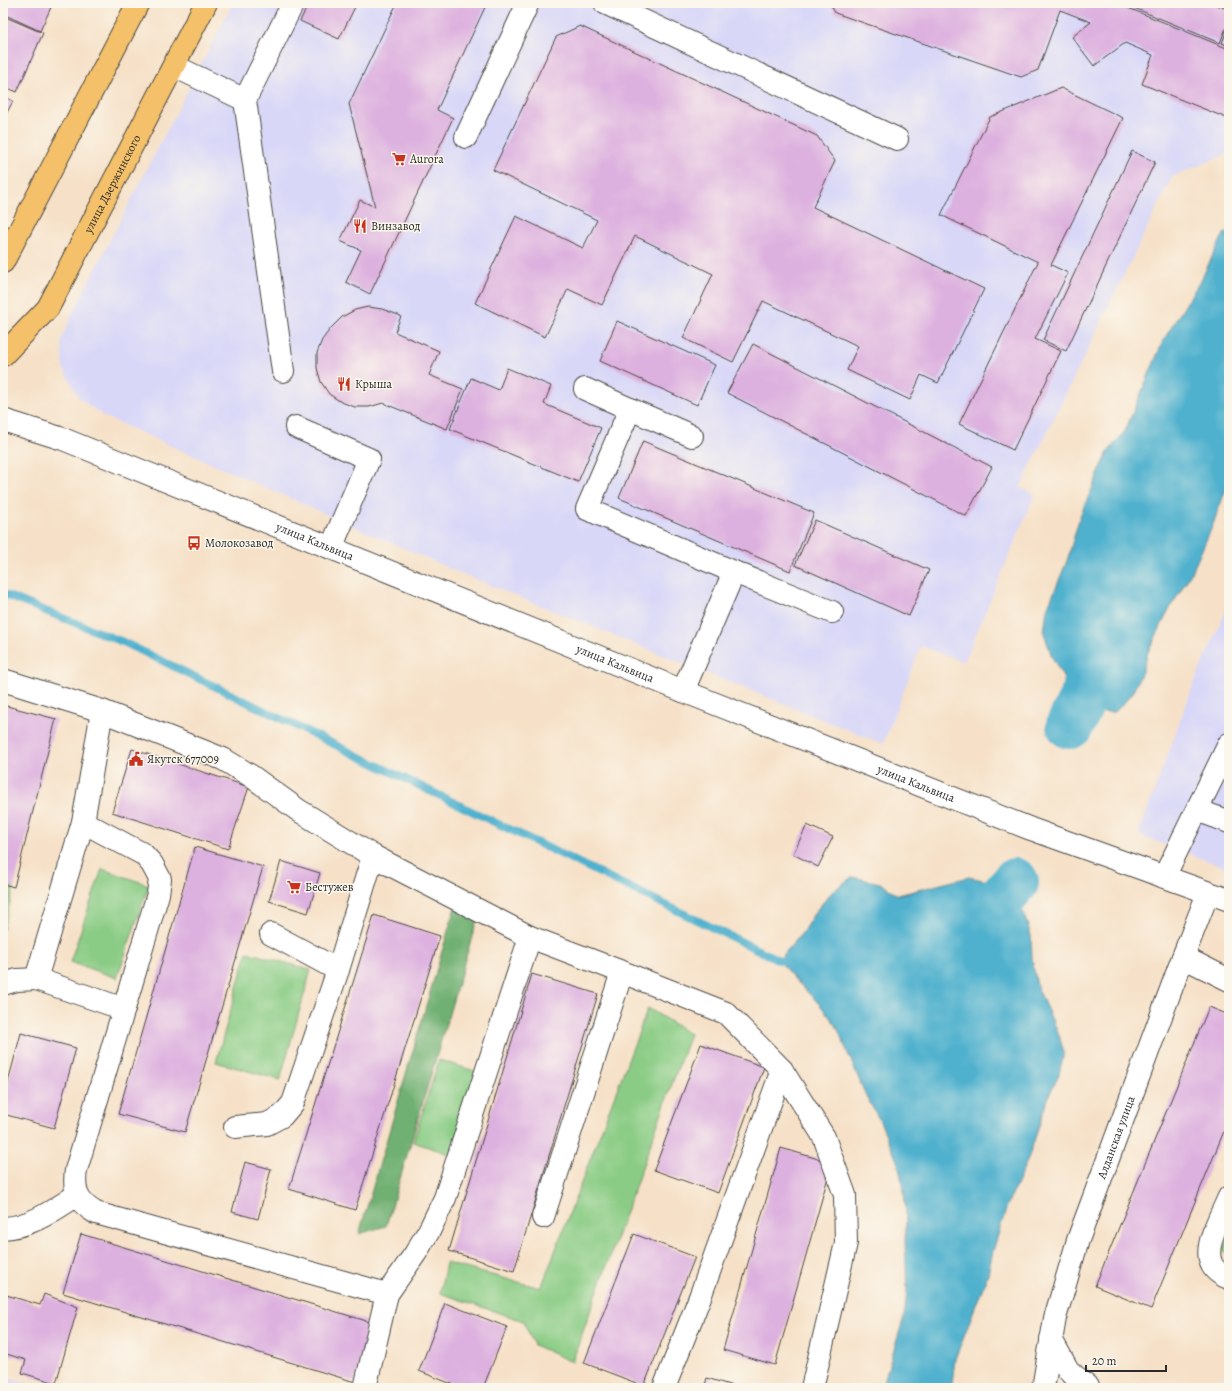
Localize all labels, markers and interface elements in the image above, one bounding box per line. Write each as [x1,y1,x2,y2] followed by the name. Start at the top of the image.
[80,132,145,237] street label: улица Дзержинского
[391,151,407,167] supermarket icon: Aurora
[409,151,444,167] place label: Aurora
[352,218,368,234] restaurant icon: Винзавод
[371,218,421,234] place label: Винзавод
[336,376,352,392] restaurant icon: Крыша
[355,376,393,392] place label: Крыша
[273,518,357,565] street label: улица Кальвица
[186,535,202,551] bus stop icon: Молокозавод
[205,535,274,551] place label: Молокозавод
[573,640,657,687] street label: улица Кальвица
[128,751,144,767] public building icon: Якутск 677009
[147,751,219,767] place label: Якутск 677009
[874,760,958,806] street label: улица Кальвица
[286,879,302,895] supermarket icon: Бестужев
[305,879,354,895] place label: Бестужев
[1093,1093,1139,1182] street label: Алданская улица
[1086,1347,1166,1373] scale bar
[1092,1353,1116,1369] text: 20 m

